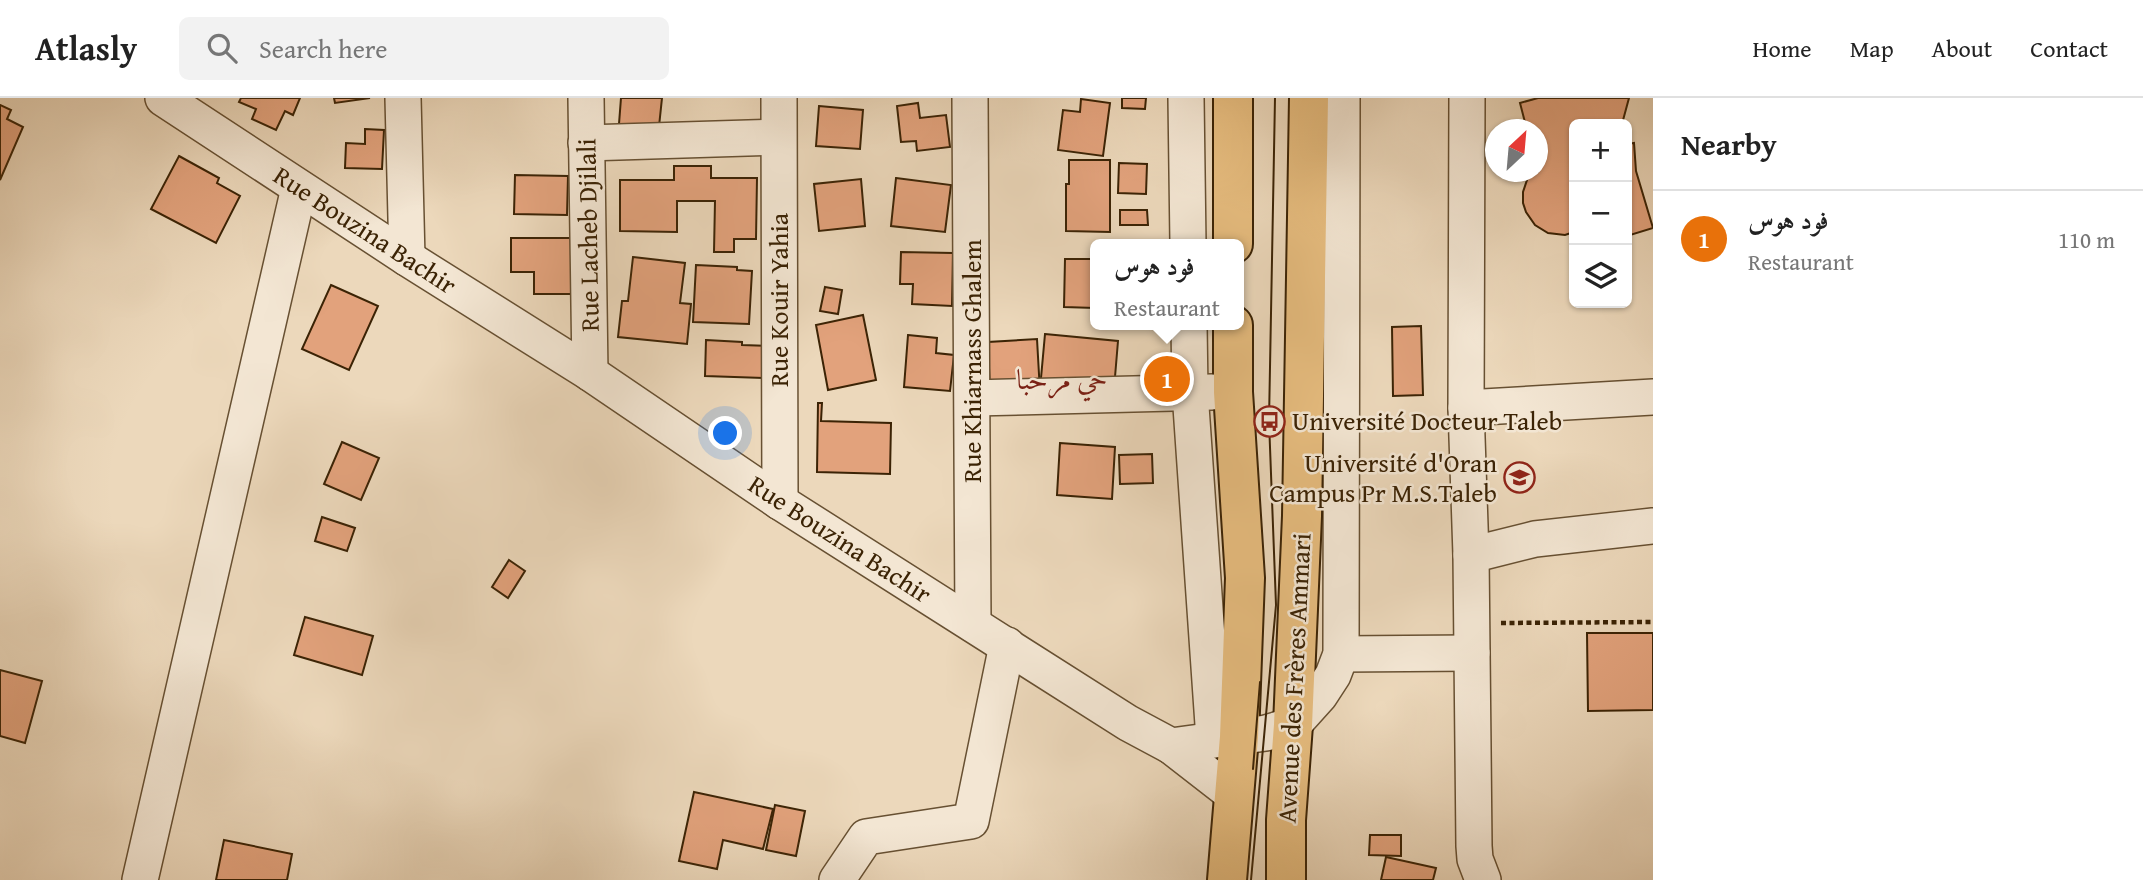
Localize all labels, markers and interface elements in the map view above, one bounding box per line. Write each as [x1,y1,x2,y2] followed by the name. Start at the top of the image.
[179,17,669,80] search box
[35,24,137,72] text: Atlasly
[203,29,241,67] icon: search
[259,29,387,68] text: Search here
[1753,31,1812,66] text: Home
[1850,31,1894,66] text: Map
[1932,31,1992,66] text: About
[2030,31,2108,66] text: Contact
[1485,119,1548,182] north arrow
[1569,119,1632,308] map controls
[1569,119,1632,182] button: +
[1681,122,1777,166] text: Nearby
[566,138,609,332] street label: Rue Lacheb Djilali
[266,156,465,304] street label: Rue Bouzina Bachir
[1569,182,1632,245] button: −
[1748,200,1829,239] text: فود هوس
[759,212,798,387] street label: Rue Kouir Yahia
[1698,223,1710,256] text: 1
[2058,223,2115,256] text: 110 m
[952,239,991,483] street label: Rue Khiarnass Ghalem
[1090,239,1244,330] popup
[1569,245,1632,308] button: layers
[1748,245,1854,278] text: Restaurant
[1114,246,1195,285] text: فود هوس
[1114,291,1220,324] text: Restaurant
[1144,353,1190,405] pin: 1
[1016,358,1108,402] district label: حي مرحبا
[1292,401,1562,440] place label: Université Docteur Taleb
[1252,404,1286,438] bus stop icon: Université Docteur Taleb
[708,416,742,450] your location
[1269,443,1497,512] place label: Université d'Oran Campus Pr M.S.Taleb
[1503,461,1537,495] school or university icon: Université d'Oran Campus Pr M.S.Taleb
[741,465,940,613] street label: Rue Bouzina Bachir
[1266,532,1321,824] street label: Avenue des Frères Ammari

